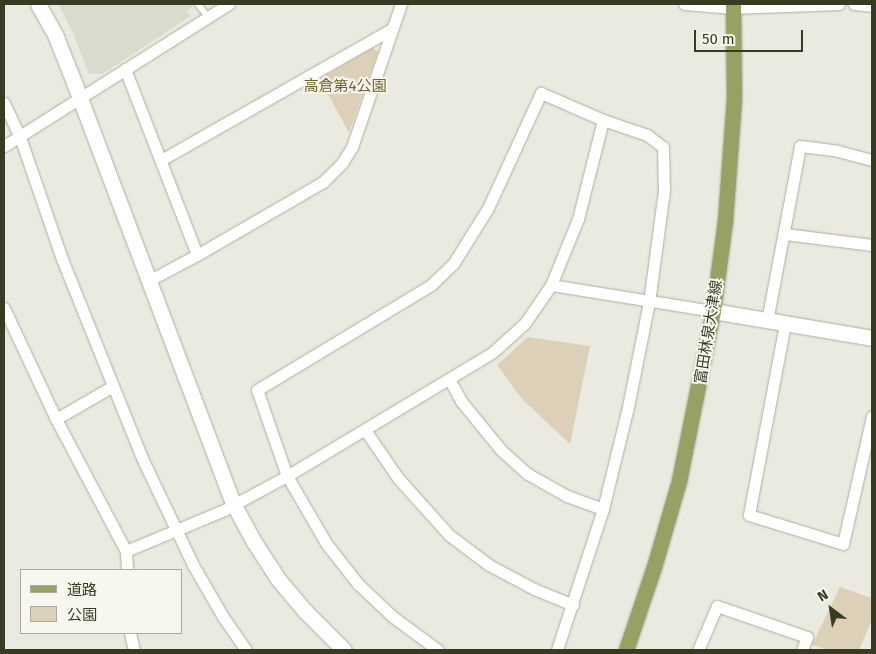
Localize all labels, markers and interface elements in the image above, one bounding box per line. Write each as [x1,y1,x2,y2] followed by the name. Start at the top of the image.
[696,20,805,52] scale bar
[702,30,735,48] text: 50 m
[304,78,386,96] park label: 高倉第4公園
[692,279,726,385] street label: 富田林泉大津線
[20,569,182,634] legend
[67,581,97,599] text: 道路
[806,584,856,634] north arrow
[815,586,831,605] text: N
[67,606,97,624] text: 公園

